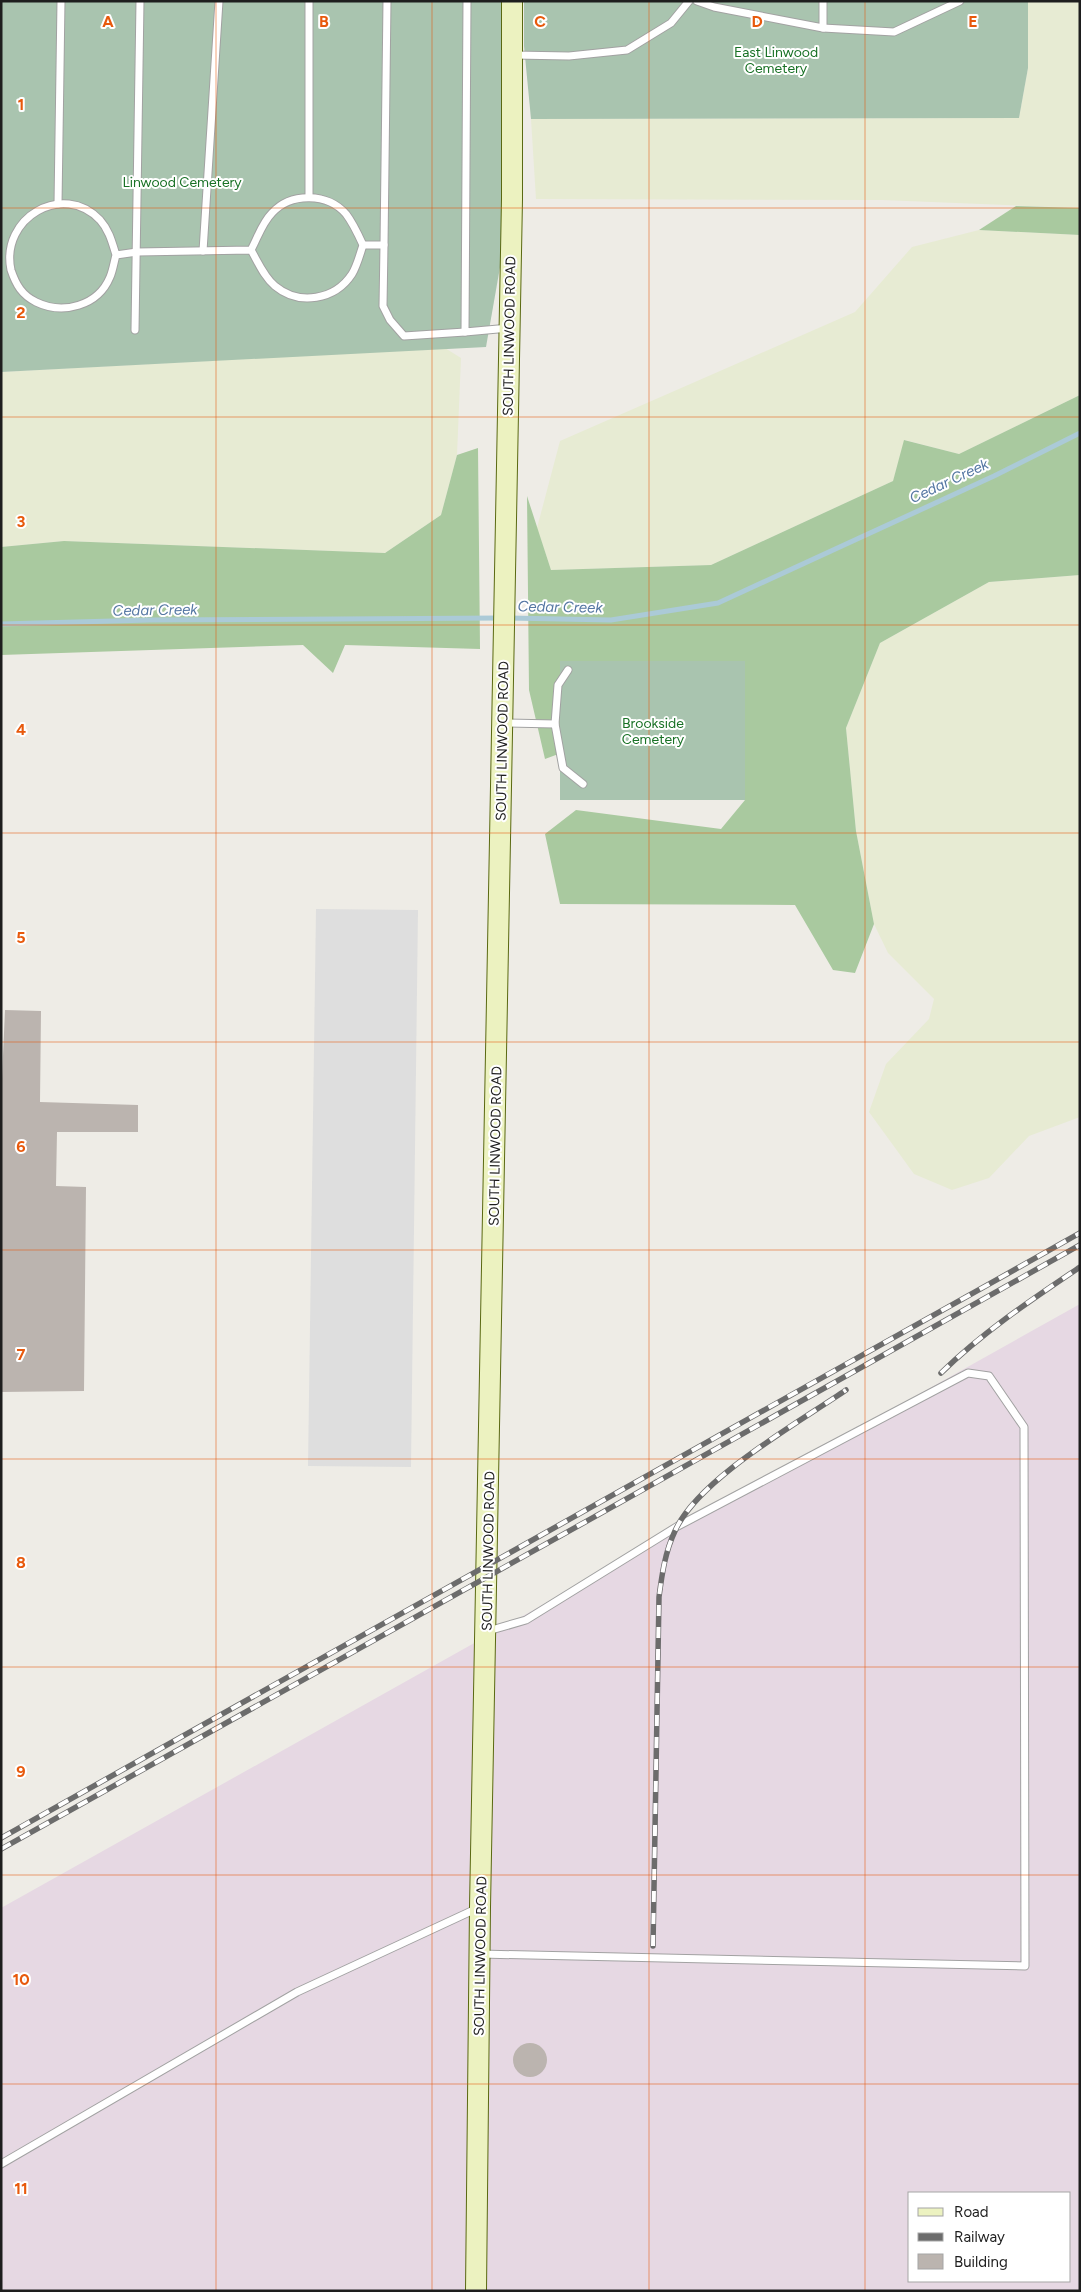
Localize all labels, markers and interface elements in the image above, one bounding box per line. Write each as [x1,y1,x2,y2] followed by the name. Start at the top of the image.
[102,12,114,31] text: A
[319,12,329,31] text: B
[534,12,546,31] text: C
[751,12,763,31] text: D
[968,12,978,31] text: E
[734,44,818,77] park label: East Linwood Cemetery
[18,95,24,114] text: 1
[122,174,242,191] park label: Linwood Cemetery
[500,256,519,416] street label: SOUTH LINWOOD ROAD
[16,303,26,322] text: 2
[907,455,992,507] water label: Cedar Creek
[17,512,26,531] text: 3
[517,597,603,617] water label: Cedar Creek
[112,600,198,620] water label: Cedar Creek
[493,661,512,821] street label: SOUTH LINWOOD ROAD
[622,715,685,748] park label: Brookside Cemetery
[16,720,26,739] text: 4
[16,928,26,947] text: 5
[486,1066,505,1226] street label: SOUTH LINWOOD ROAD
[16,1137,26,1156] text: 6
[17,1345,26,1364] text: 7
[479,1471,498,1631] street label: SOUTH LINWOOD ROAD
[16,1553,26,1572] text: 8
[16,1762,26,1781] text: 9
[471,1876,490,2036] street label: SOUTH LINWOOD ROAD
[12,1970,30,1989] text: 10
[14,2179,28,2198] text: 11
[908,2192,1071,2282] legend
[954,2203,989,2221] text: Road
[954,2228,1005,2246] text: Railway
[954,2253,1008,2271] text: Building

